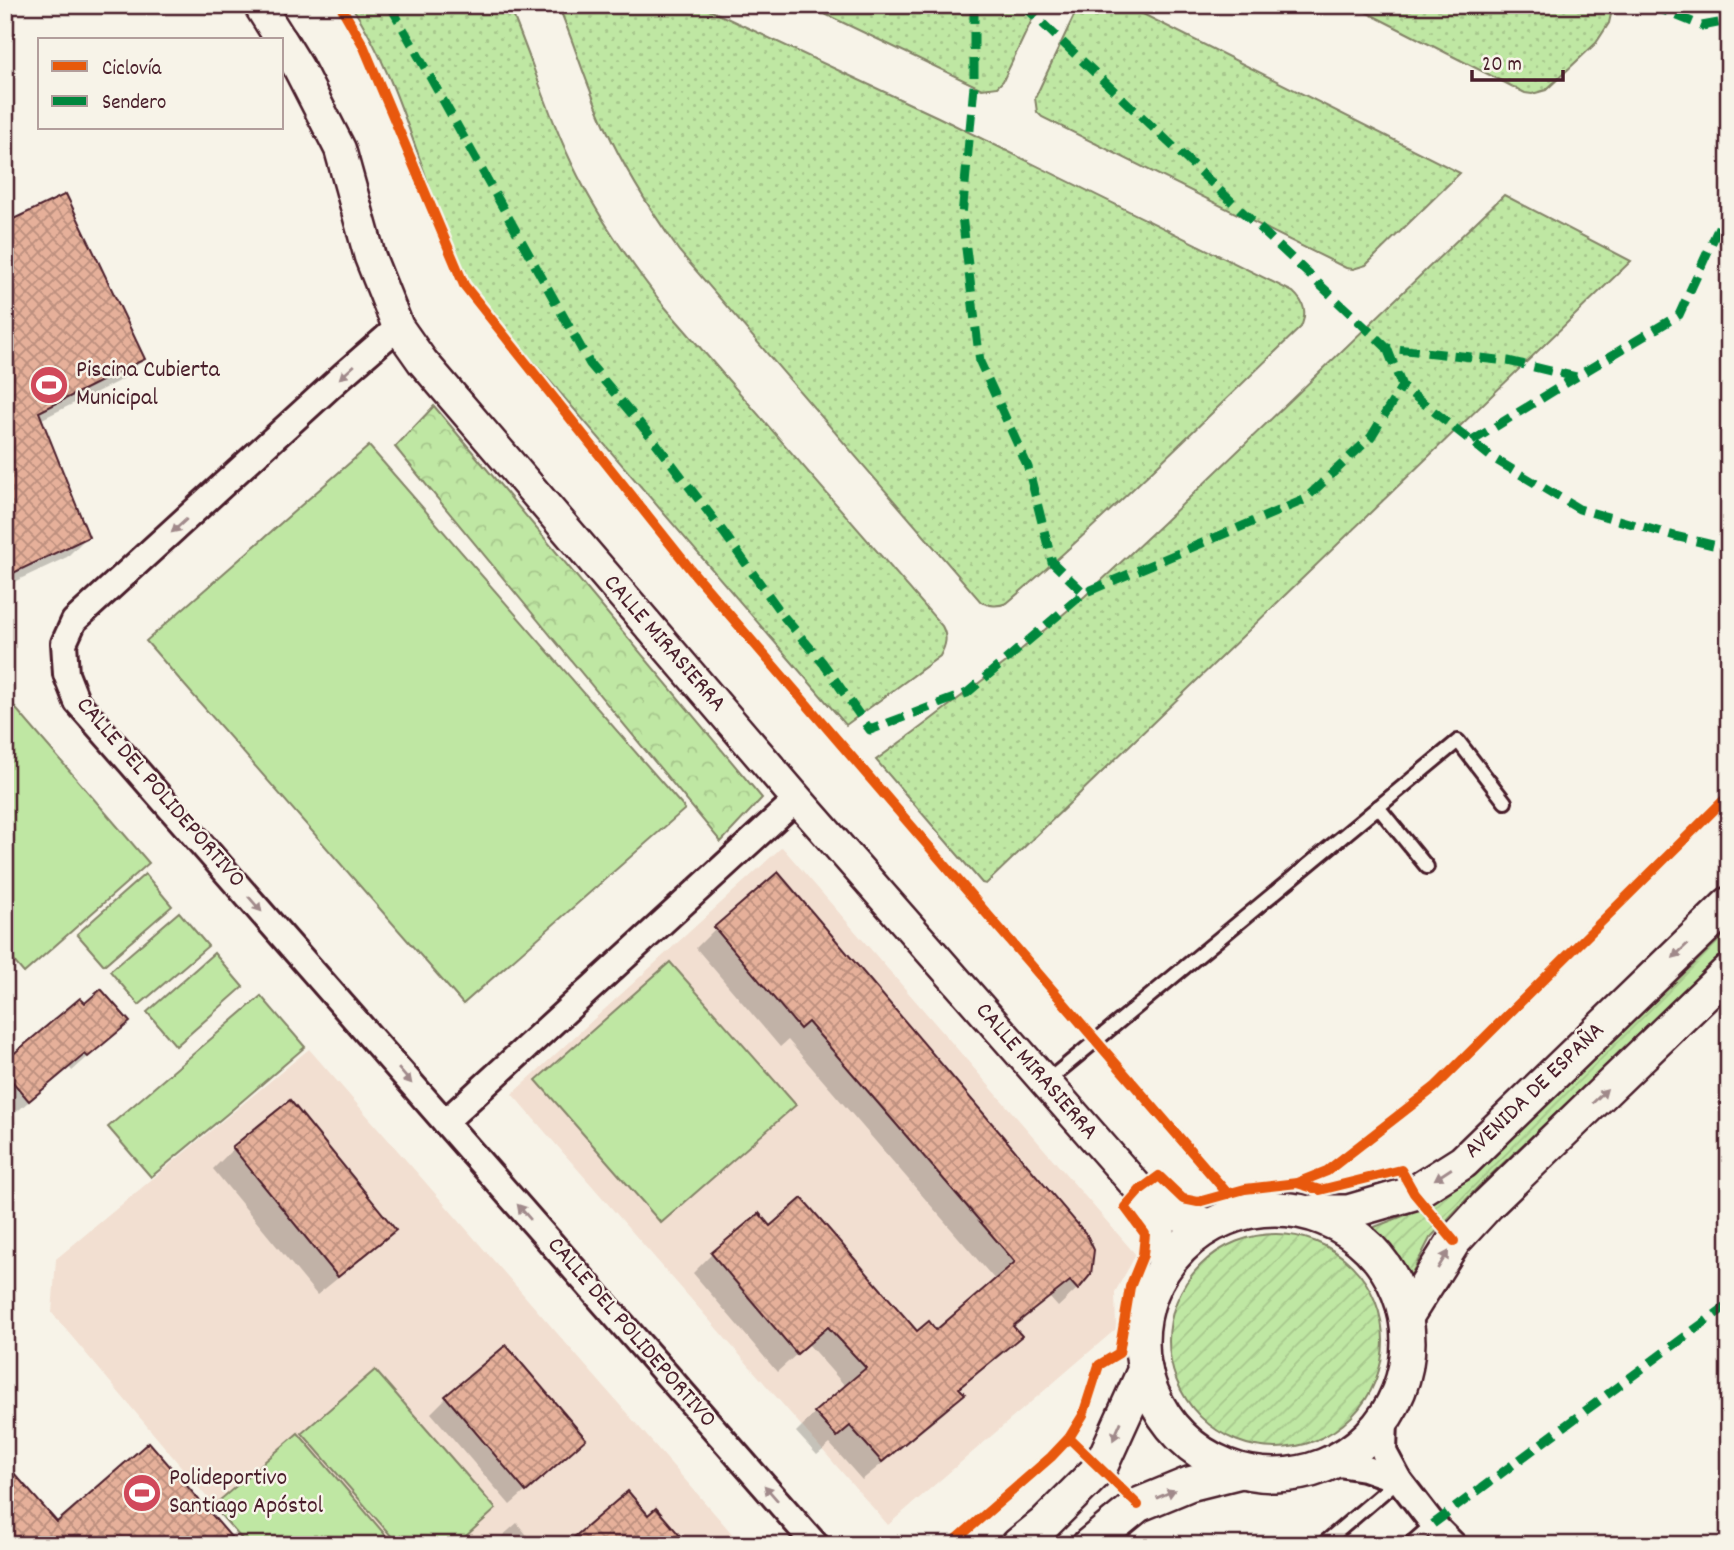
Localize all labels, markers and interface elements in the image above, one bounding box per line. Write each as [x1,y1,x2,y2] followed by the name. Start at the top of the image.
[38,38,284,130] legend
[1472,38,1562,82] scale bar
[1482,51,1522,81] text: 20 m
[102,55,163,85] text: Ciclovía
[102,89,166,119] text: Sendero
[76,354,221,416] place label: Piscina Cubierta Municipal
[28,364,70,406] sports icon: Piscina Cubierta Municipal
[338,364,356,380] one-way arrow
[171,517,188,533] one-way arrow
[595,568,733,720] street label: CALLE MIRASIERRA
[67,690,253,896] street label: CALLE DEL POLIDEPORTIVO
[247,896,262,913] one-way arrow
[1672,943,1689,959] one-way arrow
[967,996,1105,1148] street label: CALLE MIRASIERRA
[1457,1015,1613,1167] street label: AVENIDA DE ESPAÑA
[396,1067,412,1084] one-way arrow
[1591,1087,1608,1104] one-way arrow
[1433,1168,1453,1181] one-way arrow
[516,1203,532,1221] one-way arrow
[538,1230,724,1436] street label: CALLE DEL POLIDEPORTIVO
[1436,1250,1449,1269] one-way arrow
[1111,1421,1123,1441] one-way arrow
[169,1462,324,1524] place label: Polideportivo Santiago Apóstol
[121,1472,163,1514] sports icon: Polideportivo Santiago Apóstol
[764,1485,779,1502] one-way arrow
[1155,1488,1176,1499] one-way arrow

